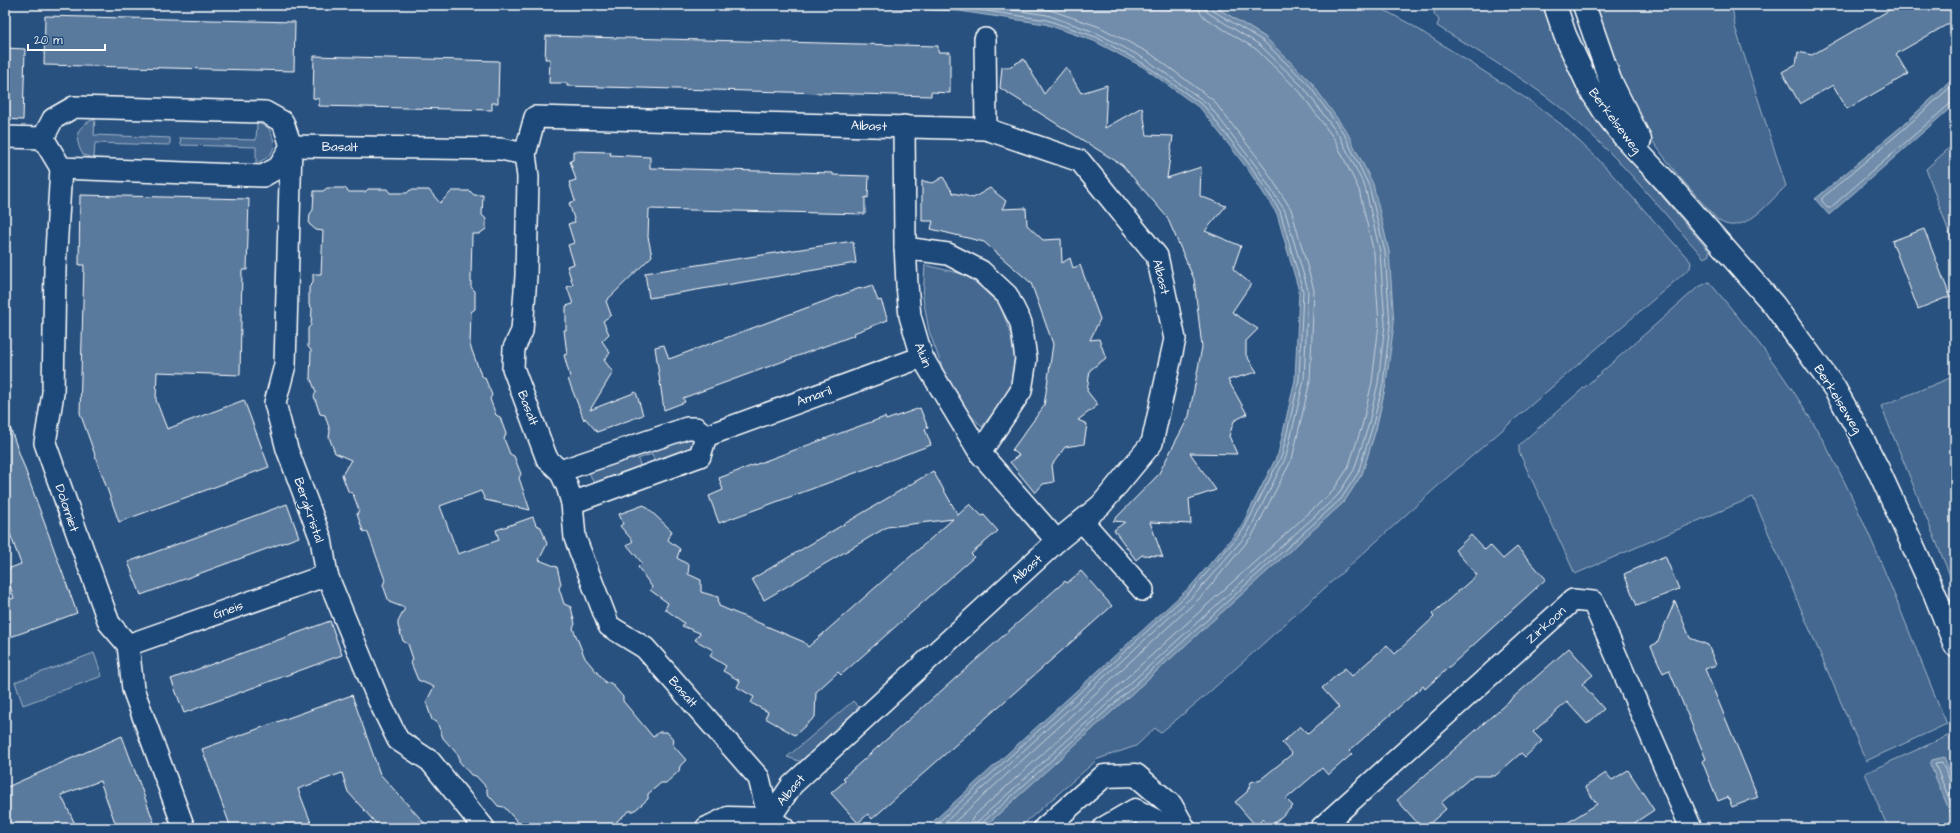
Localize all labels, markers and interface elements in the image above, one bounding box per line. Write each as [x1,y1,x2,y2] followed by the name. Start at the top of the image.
[28,26,105,52] scale bar
[34,32,63,49] text: 20 m
[1583,84,1646,159] street label: Berkelseweg
[851,116,888,136] street label: Albast
[322,138,359,156] street label: Basalt
[1148,257,1174,297] street label: Albast
[910,340,936,371] street label: Aluin
[1809,361,1867,438] street label: Berkelseweg
[794,381,834,411] street label: Amaril
[513,388,543,429] street label: Basalt
[289,475,329,545] street label: Bergkristal
[50,482,84,535] street label: Dolomiet
[1008,550,1047,588] street label: Albast
[210,596,246,624] street label: Gneis
[1522,602,1570,648] street label: Zirkoon
[664,672,702,712] street label: Basalt
[773,770,810,810] street label: Albast

